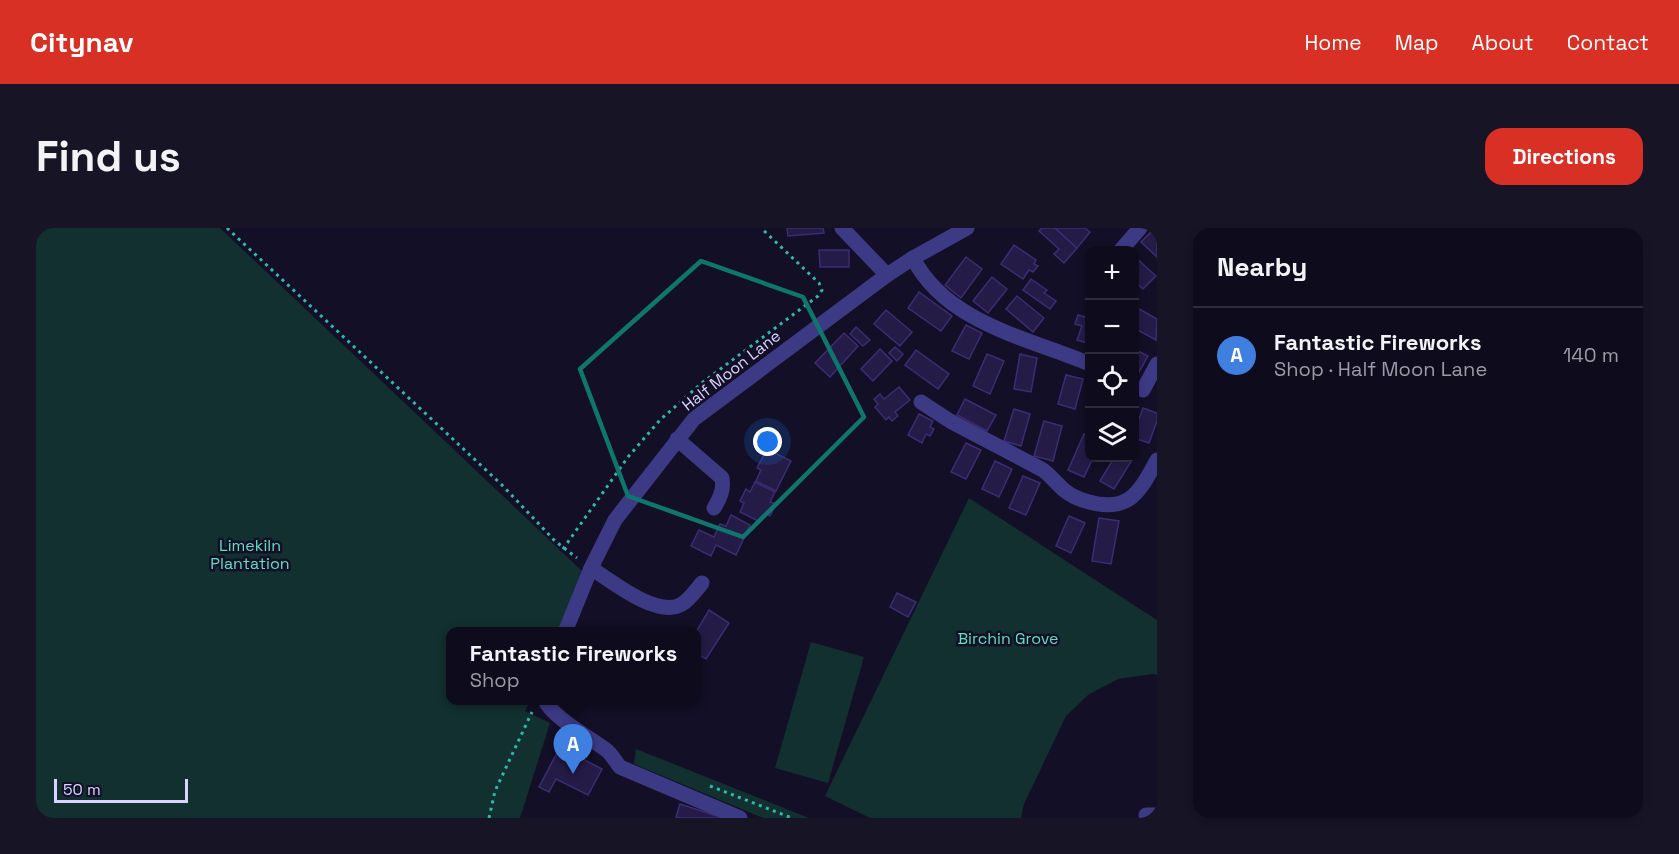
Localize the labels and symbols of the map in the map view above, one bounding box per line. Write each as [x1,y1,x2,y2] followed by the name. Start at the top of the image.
[678,325,785,415] street label: Half Moon Lane
[753,427,782,456] your location
[210,535,290,574] park label: Limekiln Plantation
[957,628,1059,649] park label: Birchin Grove
[554,724,592,774] pin: A
[54,776,188,804] scale bar

